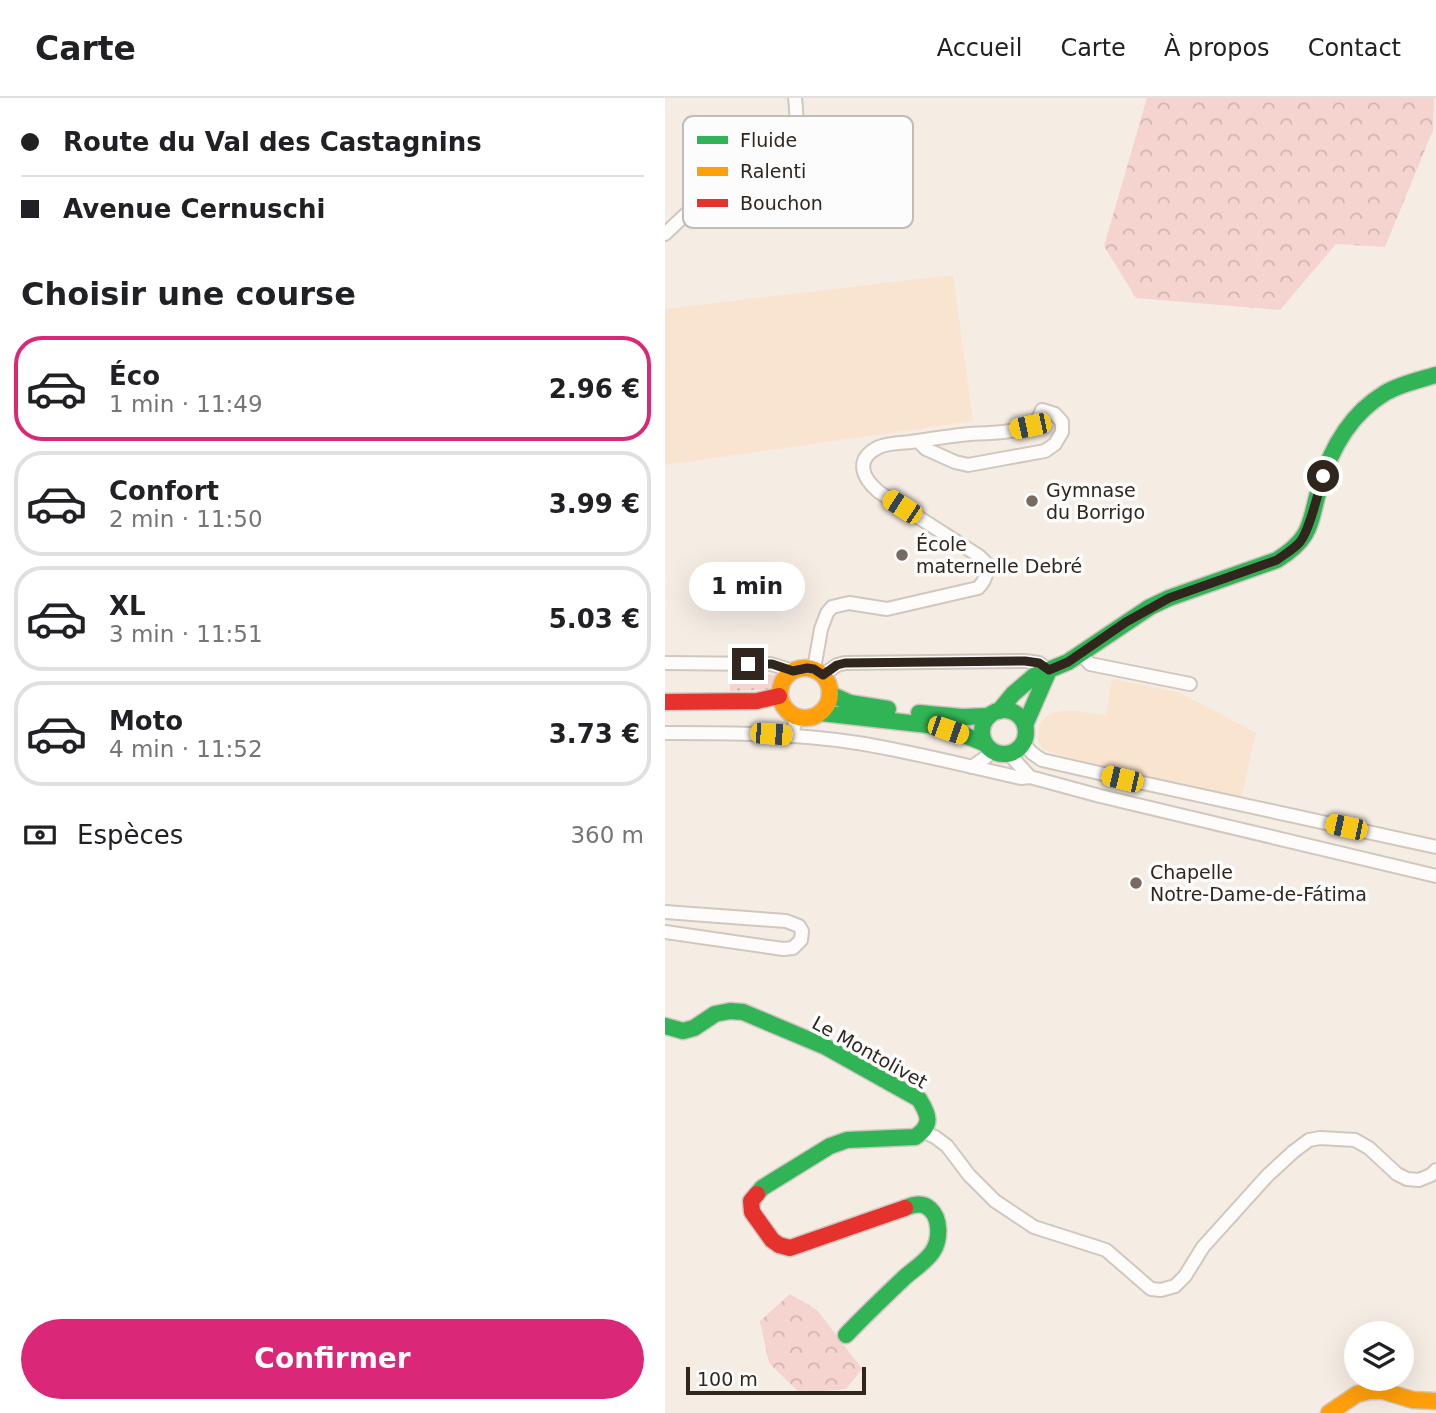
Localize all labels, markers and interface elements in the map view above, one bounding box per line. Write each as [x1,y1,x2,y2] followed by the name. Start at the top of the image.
[35,29,136,68] text: Carte
[937,34,1022,62] text: Accueil
[1060,34,1126,62] text: Carte
[1164,34,1270,62] text: À propos
[1308,34,1401,62] text: Contact
[683,116,913,228] legend
[63,127,482,157] text: Route du Val des Castagnins
[740,129,797,151] text: Fluide
[740,160,806,182] text: Ralenti
[740,192,823,214] text: Bouchon
[63,194,325,224] text: Avenue Cernuschi
[21,275,356,313] text: Choisir une course
[25,357,88,420] icon: car
[109,361,160,391] text: Éco
[549,374,640,404] text: 2.96 €
[109,391,263,417] text: 1 min · 11:49
[1008,411,1053,441] car
[1307,460,1339,492] route start
[25,472,88,535] icon: car
[109,476,219,506] text: Confort
[1046,479,1145,523] place label: Gymnase du Borrigo
[879,487,926,527] car
[549,489,640,519] text: 3.99 €
[1024,493,1040,509] marker: Gymnase du Borrigo
[109,506,263,532] text: 2 min · 11:50
[916,533,1082,577] place label: École maternelle Debré
[894,547,910,563] marker: École maternelle Debré
[690,562,806,612] callout: 1 min
[711,573,783,599] text: 1 min
[25,587,88,650] icon: car
[109,591,146,621] text: XL
[549,604,640,634] text: 5.03 €
[109,621,263,647] text: 3 min · 11:51
[732,648,764,680] route end
[25,702,88,765] icon: car
[109,706,183,736] text: Moto
[925,713,972,747] car
[549,719,640,749] text: 3.73 €
[750,722,793,746] car
[109,736,263,762] text: 4 min · 11:52
[1100,764,1145,794] car
[1324,812,1369,842] car
[21,816,59,854] icon: cash
[77,820,183,850] text: Espèces
[570,822,644,848] text: 360 m
[1150,861,1367,905] place label: Chapelle Notre-Dame-de-Fátima
[1128,875,1144,891] marker: Chapelle Notre-Dame-de-Fátima
[809,1011,931,1093] street label: Le Montolivet
[21,1319,644,1399] button: Confirmer
[1344,1321,1414,1391] map controls
[1344,1321,1414,1391] button: layers
[686,1364,866,1396] scale bar
[697,1368,758,1390] text: 100 m

